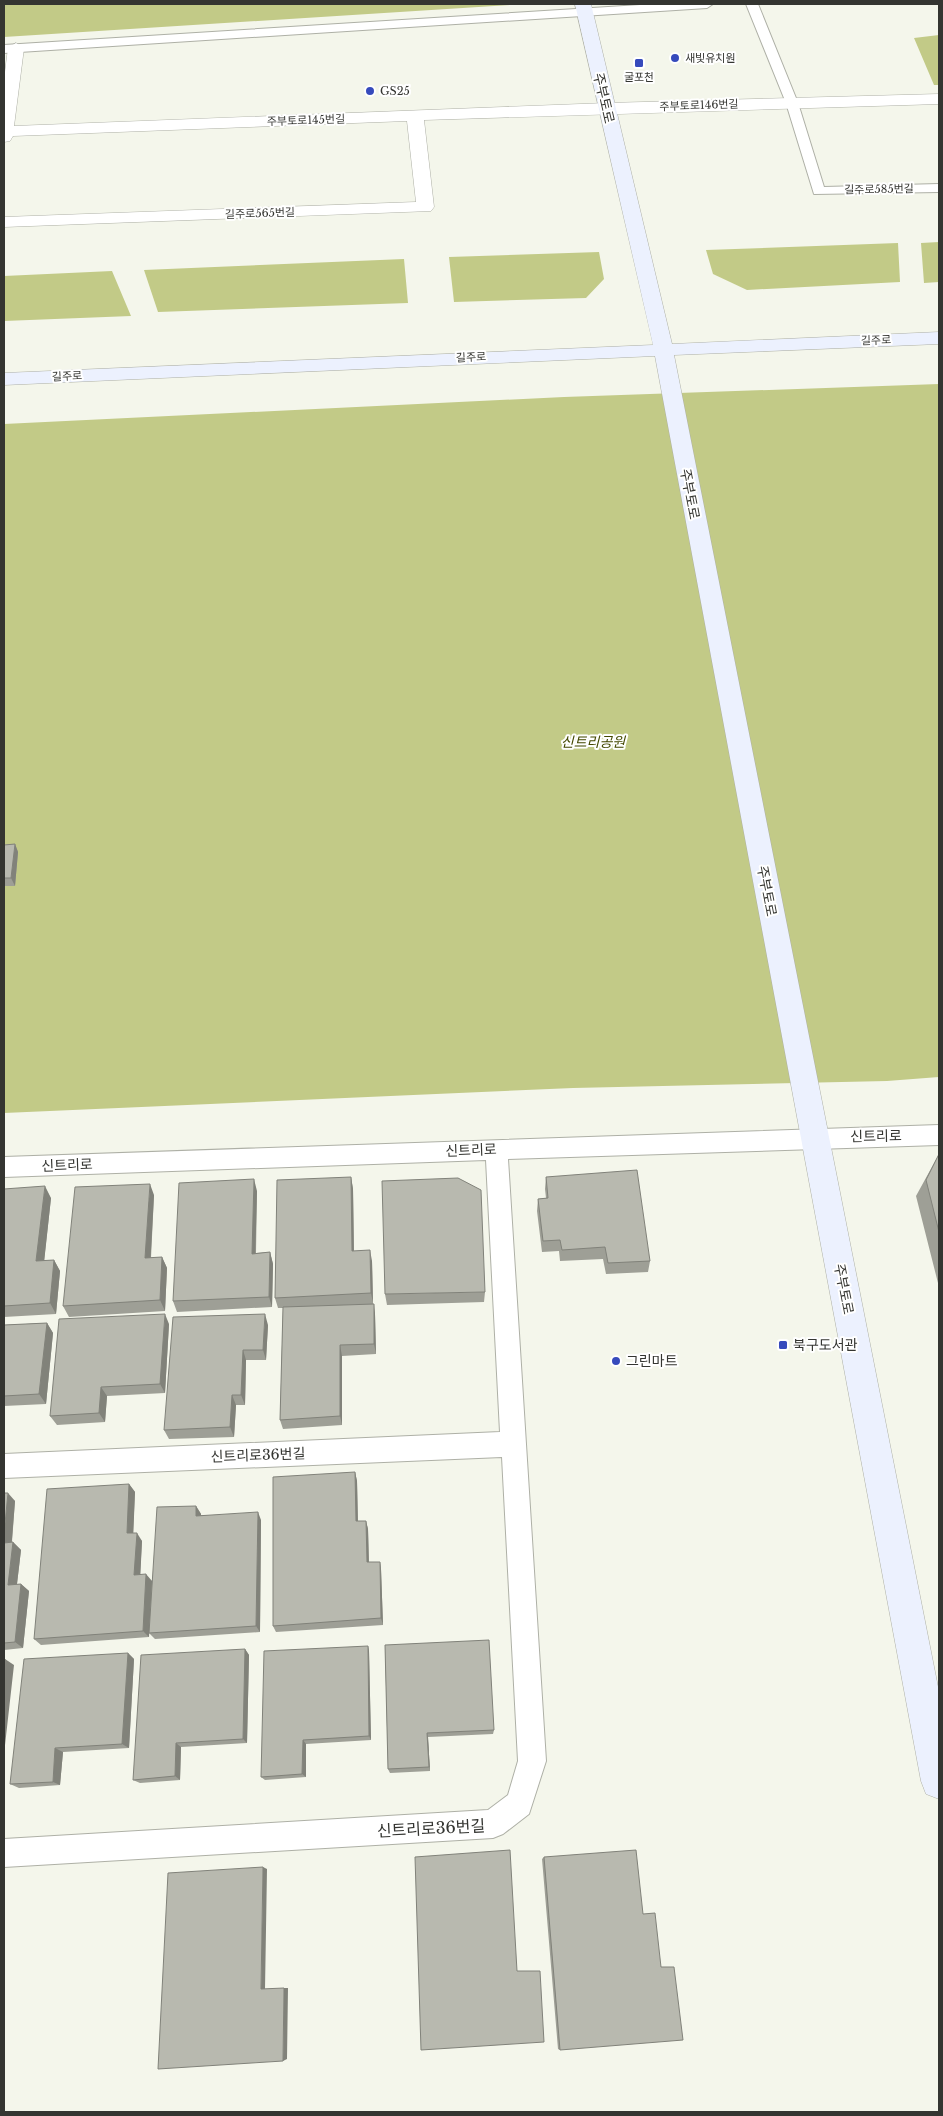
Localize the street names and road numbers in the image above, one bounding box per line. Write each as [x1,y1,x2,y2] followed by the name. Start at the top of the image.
[589,71,619,125] street label: 주부토로
[659,97,739,113] street label: 주부토로146번길
[267,112,345,128] street label: 주부토로145번길
[844,181,914,197] street label: 길주로585번길
[225,205,295,221] street label: 길주로565번길
[861,332,891,348] street label: 길주로
[455,349,487,365] street label: 길주로
[51,368,83,384] street label: 길주로
[676,467,704,521] street label: 주부토로
[753,864,781,918] street label: 주부토로
[850,1127,902,1145] street label: 신트리로
[445,1140,497,1160] street label: 신트리로
[41,1155,93,1175] street label: 신트리로
[830,1262,858,1316] street label: 주부토로
[210,1444,306,1466] street label: 신트리로36번길
[376,1815,486,1841] street label: 신트리로36번길

